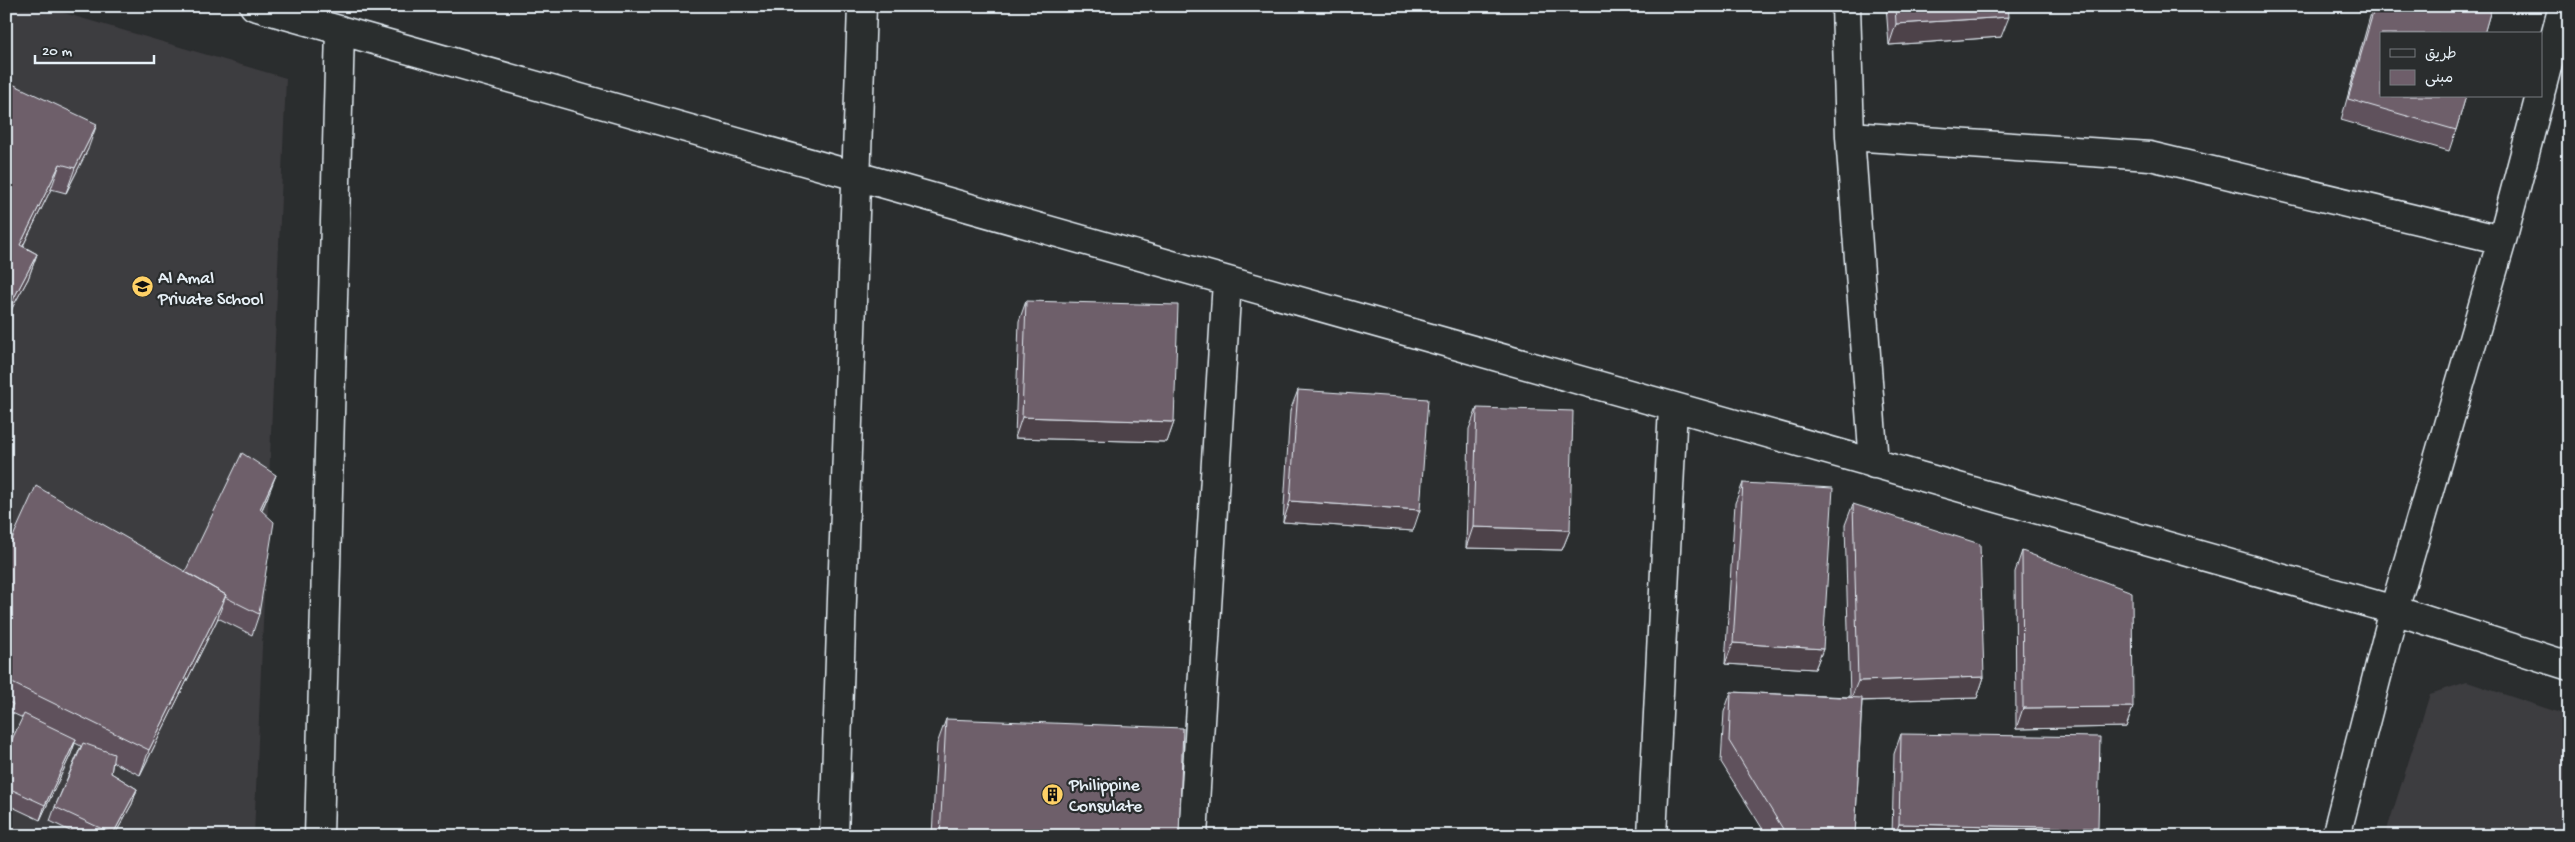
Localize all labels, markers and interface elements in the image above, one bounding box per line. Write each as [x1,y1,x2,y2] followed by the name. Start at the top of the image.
[35,32,154,64] scale bar
[2380,32,2542,98] legend
[42,43,72,61] text: 20 m
[2425,46,2457,64] text: طريق
[2425,70,2453,88] text: مبنى
[157,269,264,311] place label: Al Amal Private School
[130,275,154,299] school or university icon: Al Amal Private School
[1068,776,1143,818] place label: Philippine Consulate
[1041,782,1065,806] building icon: Philippine Consulate

